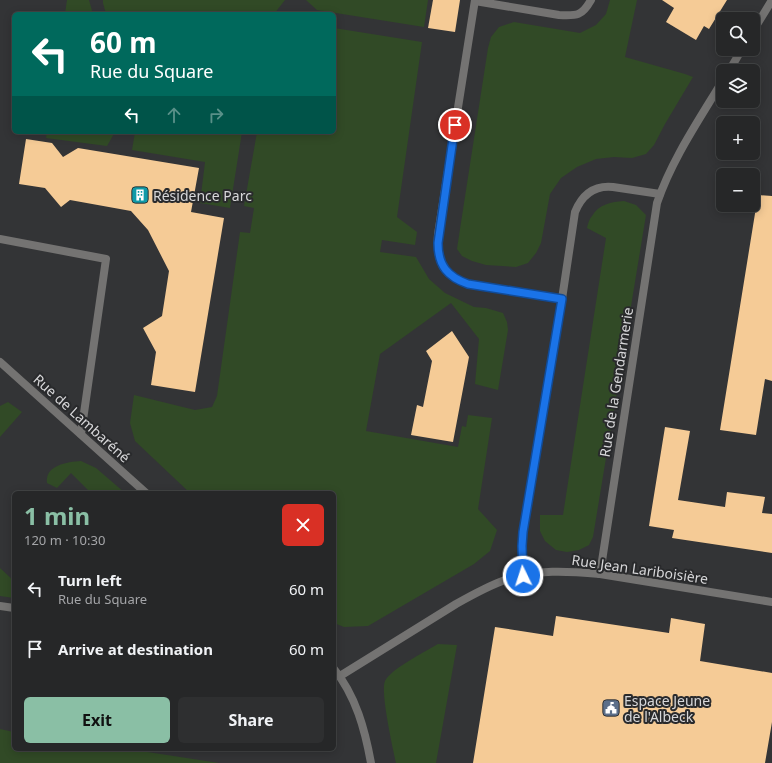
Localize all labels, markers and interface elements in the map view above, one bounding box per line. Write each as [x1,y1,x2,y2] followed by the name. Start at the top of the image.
[716,12,760,212] map controls
[716,12,760,56] button: search
[90,23,157,61] text: 60 m
[24,28,76,80] icon: left
[90,59,213,83] text: Rue du Square
[716,64,760,108] button: layers
[121,104,143,126] icon: left
[163,104,185,126] icon: ahead
[205,104,227,126] icon: right
[438,108,472,142] pin
[444,114,466,136] icon: arrive
[716,116,760,160] button: +
[716,168,760,212] button: −
[130,185,150,205] building icon: Résidence Parc
[153,186,252,205] place label: Résidence Parc
[595,306,637,458] street label: Rue de la Gendarmerie
[30,370,134,467] street label: Rue de Lambaréné
[24,499,90,532] text: 1 min
[282,504,324,546] button: close
[24,531,105,549] text: 120 m · 10:30
[571,550,710,588] street label: Rue Jean Lariboisière
[502,555,544,597] position arrow
[58,570,122,590] text: Turn left
[24,578,46,600] icon: left
[289,579,324,599] text: 60 m
[58,590,147,608] text: Rue du Square
[24,638,46,660] icon: arrive
[58,639,213,659] text: Arrive at destination
[289,639,324,659] text: 60 m
[624,691,710,726] place label: Espace Jeune de l'Albeck
[24,697,170,743] button: Exit
[178,697,324,743] button: Share
[601,698,621,718] public building icon: Espace Jeune de l'Albeck

